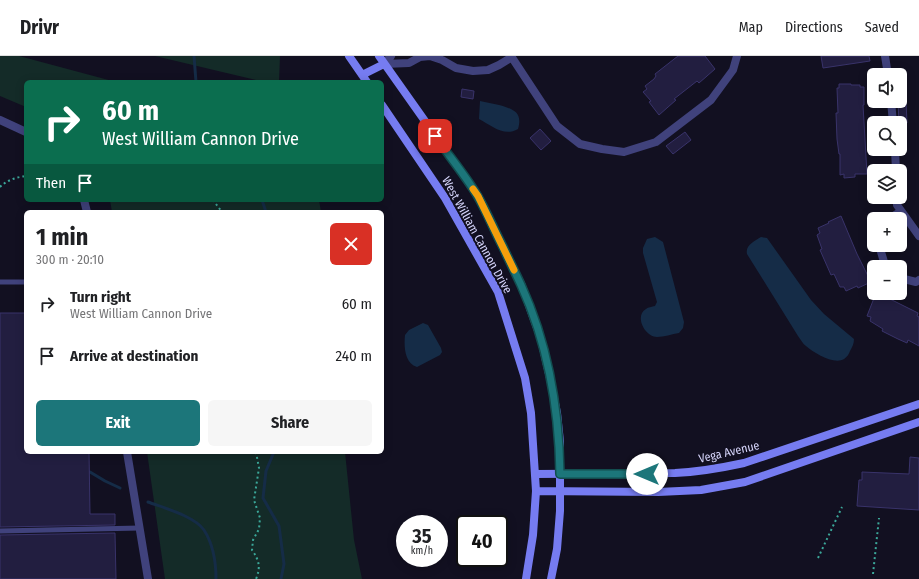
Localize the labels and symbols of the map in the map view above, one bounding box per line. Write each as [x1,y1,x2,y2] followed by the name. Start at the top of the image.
[418,119,452,153] pin
[439,174,515,296] street label: West William Cannon Drive
[697,438,761,466] street label: Vega Avenue
[626,453,668,495] position arrow
[456,515,508,567] speed limit sign: 40

